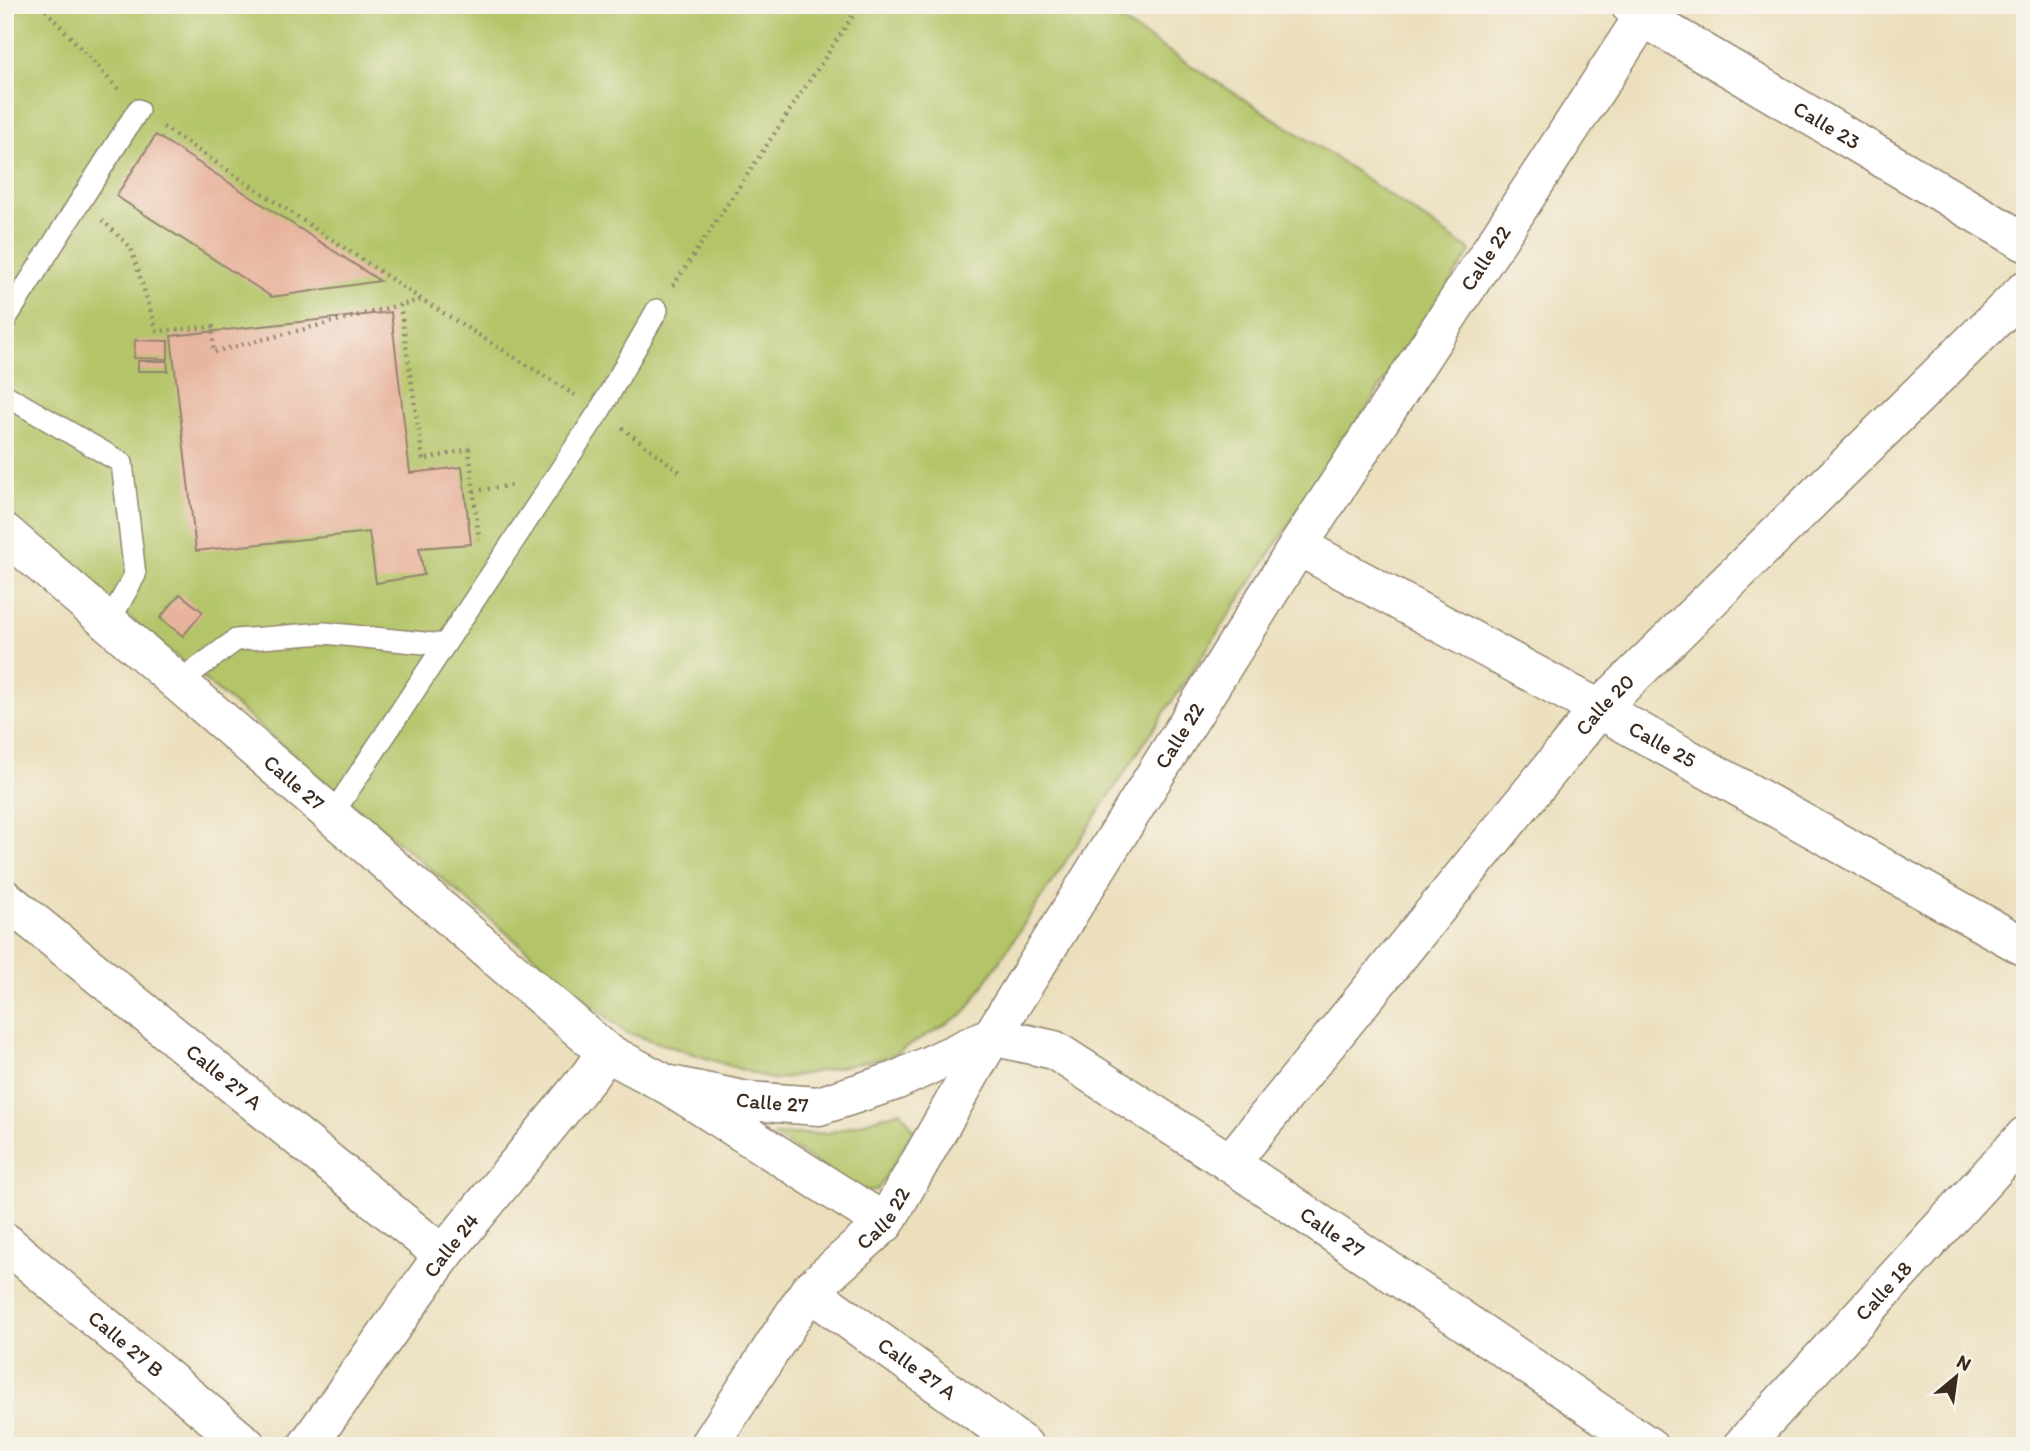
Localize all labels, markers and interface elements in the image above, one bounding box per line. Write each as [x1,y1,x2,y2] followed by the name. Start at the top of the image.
[1789,95,1865,154] street label: Calle 23
[1455,221,1516,296] street label: Calle 22
[1570,669,1639,740] street label: Calle 20
[1149,698,1209,773] street label: Calle 22
[1625,715,1701,773] street label: Calle 25
[259,749,330,815] street label: Calle 27
[181,1038,268,1115] street label: Calle 27 A
[734,1086,809,1117] street label: Calle 27
[851,1183,915,1255] street label: Calle 22
[1295,1201,1369,1262] street label: Calle 27
[418,1208,484,1282] street label: Calle 24
[1850,1255,1917,1326] street label: Calle 18
[83,1305,169,1382] street label: Calle 27 B
[873,1332,962,1405] street label: Calle 27 A
[1922,1342,1992,1412] north arrow
[1953,1349,1975,1376] text: N

